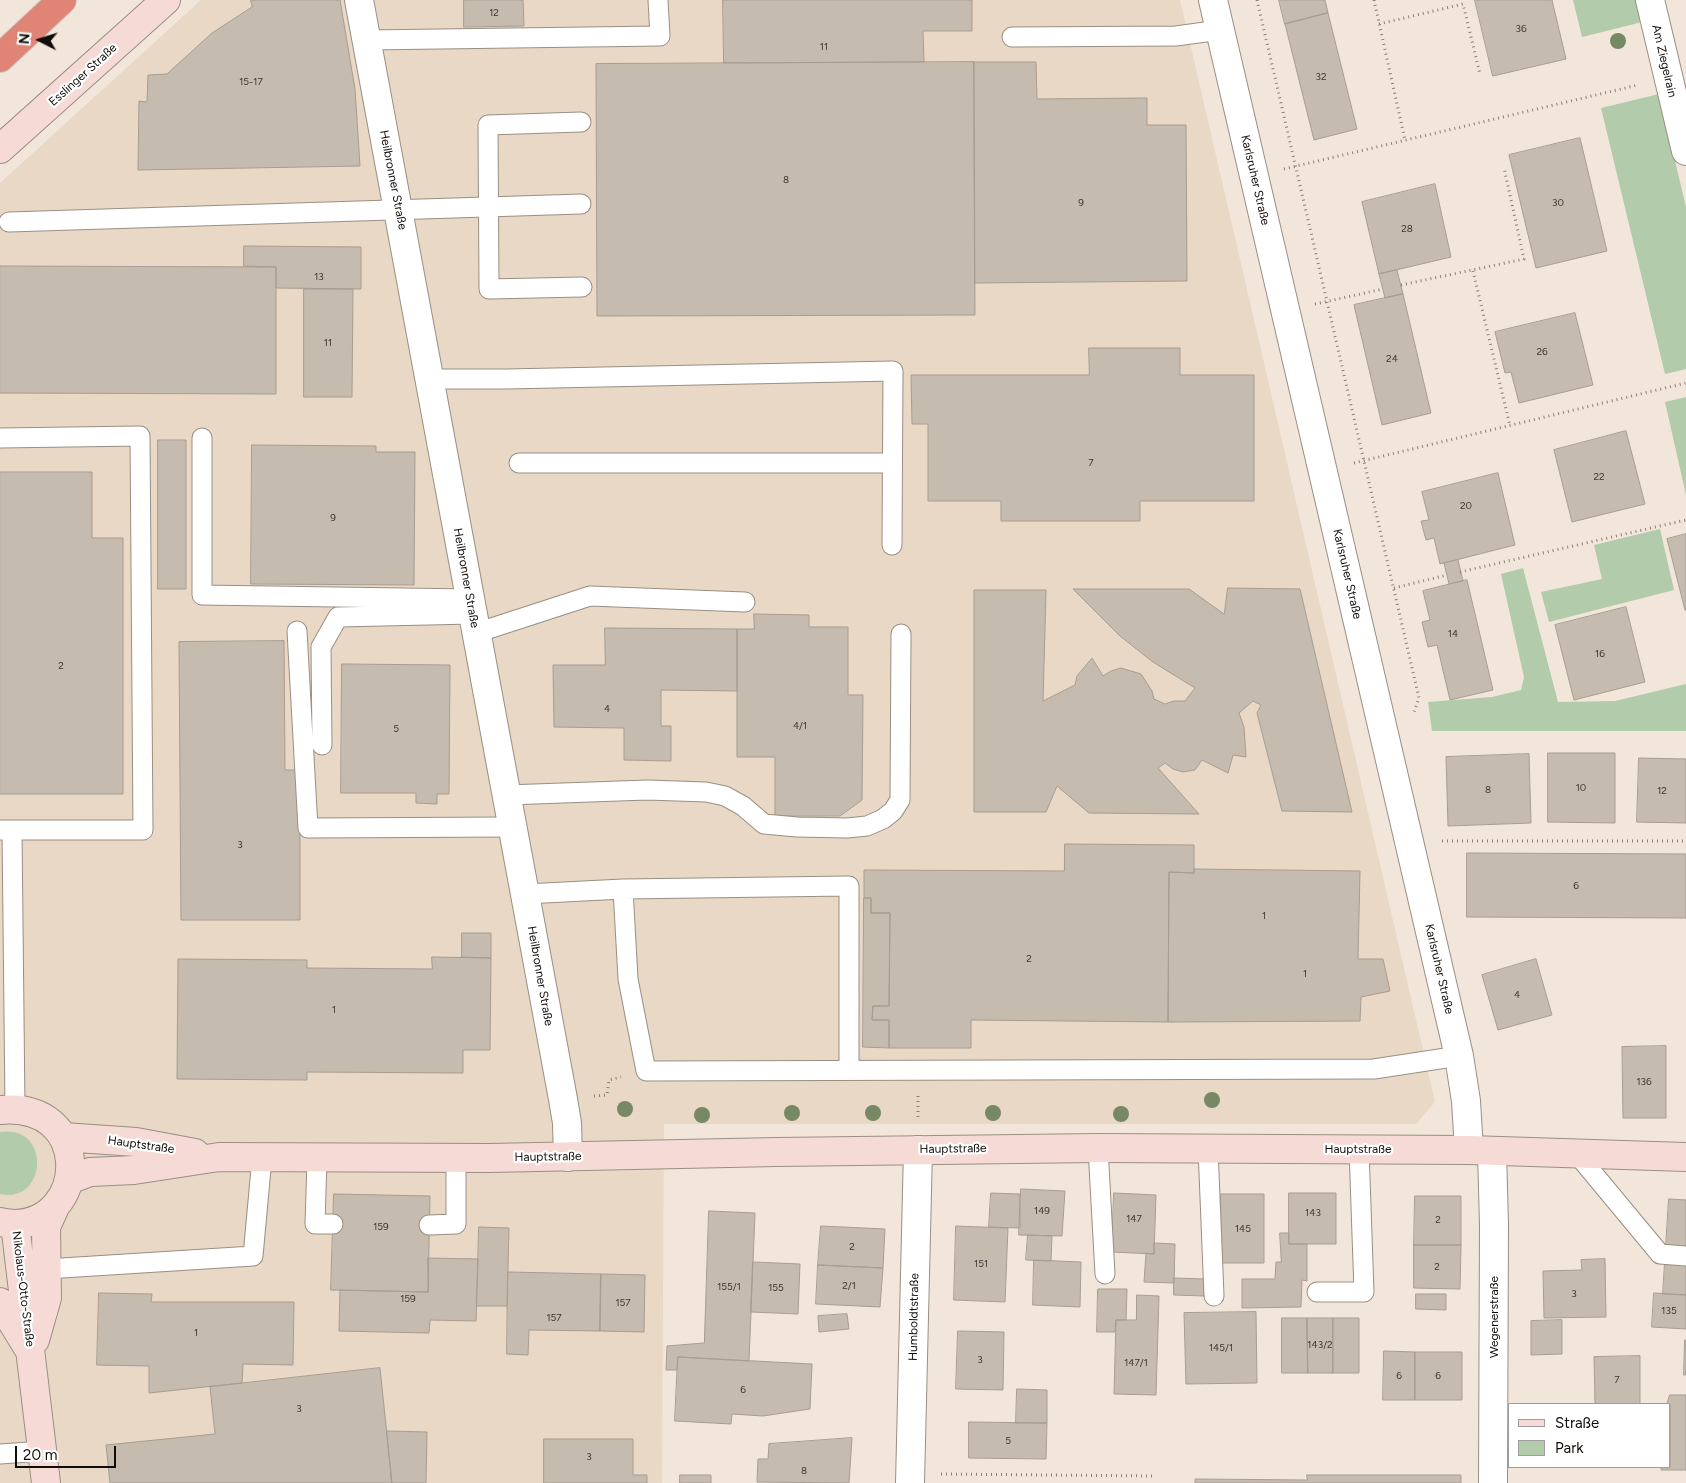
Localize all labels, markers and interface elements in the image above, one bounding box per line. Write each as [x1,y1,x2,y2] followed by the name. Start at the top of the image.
[489,7,499,19] house number: 12
[15,15,65,65] north arrow
[1515,23,1527,35] house number: 36
[1649,23,1679,99] street label: Am Ziegelrain
[16,33,33,45] text: N
[46,41,120,109] street label: Esslinger Straße
[820,41,828,53] house number: 11
[1315,71,1327,83] house number: 32
[239,76,263,88] house number: 15-17
[376,129,410,231] street label: Heilbronner Straße
[1238,134,1272,226] street label: Karlsruher Straße
[783,174,789,186] house number: 8
[1078,197,1084,209] house number: 9
[1552,197,1564,209] house number: 30
[1401,223,1413,235] house number: 28
[314,271,324,283] house number: 13
[324,337,332,349] house number: 11
[1536,346,1548,358] house number: 26
[1386,353,1398,365] house number: 24
[1088,457,1094,469] house number: 7
[1593,471,1605,483] house number: 22
[1460,500,1472,512] house number: 20
[330,512,336,524] house number: 9
[450,527,482,629] street label: Heilbronner Straße
[1330,528,1364,620] street label: Karlsruher Straße
[1448,628,1458,640] house number: 14
[1595,648,1605,660] house number: 16
[58,660,64,672] house number: 2
[604,703,610,715] house number: 4
[793,720,807,732] house number: 4/1
[393,723,399,735] house number: 5
[1576,782,1586,794] house number: 10
[1485,784,1491,796] house number: 8
[1657,785,1667,797] house number: 12
[237,839,243,851] house number: 3
[1573,880,1579,892] house number: 6
[1262,910,1266,922] house number: 1
[1422,923,1456,1015] street label: Karlsruher Straße
[524,925,556,1027] street label: Heilbronner Straße
[1026,953,1032,965] house number: 2
[1303,968,1307,980] house number: 1
[1514,989,1520,1001] house number: 4
[332,1004,336,1016] house number: 1
[1636,1076,1652,1088] house number: 136
[107,1133,175,1157] street label: Hauptstraße
[919,1141,987,1157] street label: Hauptstraße
[1324,1142,1392,1156] street label: Hauptstraße
[514,1149,582,1165] street label: Hauptstraße
[1034,1205,1050,1217] house number: 149
[1305,1207,1321,1219] house number: 143
[1126,1213,1142,1225] house number: 147
[1435,1214,1441,1226] house number: 2
[373,1221,389,1233] house number: 159
[1235,1223,1251,1235] house number: 145
[9,1230,37,1348] street label: Nikolaus-Otto-Straße
[849,1241,855,1253] house number: 2
[974,1258,988,1270] house number: 151
[1434,1261,1440,1273] house number: 2
[906,1273,922,1361] street label: Humboldtstraße
[1487,1276,1501,1358] street label: Wegenerstraße
[842,1280,856,1292] house number: 2/1
[717,1281,741,1293] house number: 155/1
[768,1282,784,1294] house number: 155
[1571,1288,1577,1300] house number: 3
[400,1293,416,1305] house number: 159
[615,1297,631,1309] house number: 157
[1661,1305,1677,1317] house number: 135
[546,1312,562,1324] house number: 157
[194,1327,198,1339] house number: 1
[1307,1339,1333,1351] house number: 143/2
[1209,1342,1233,1354] house number: 145/1
[977,1354,983,1366] house number: 3
[1124,1357,1148,1369] house number: 147/1
[1396,1370,1402,1382] house number: 6
[1435,1370,1441,1382] house number: 6
[1614,1374,1620,1386] house number: 7
[740,1384,746,1396] house number: 6
[296,1403,302,1415] house number: 3
[1508,1403,1671,1468] legend
[1555,1414,1599,1432] text: Straße
[1005,1435,1011,1447] house number: 5
[18,1436,119,1468] scale bar
[1555,1439,1584,1457] text: Park
[23,1446,57,1464] text: 20 m
[586,1451,592,1463] house number: 3
[801,1465,807,1477] house number: 8

